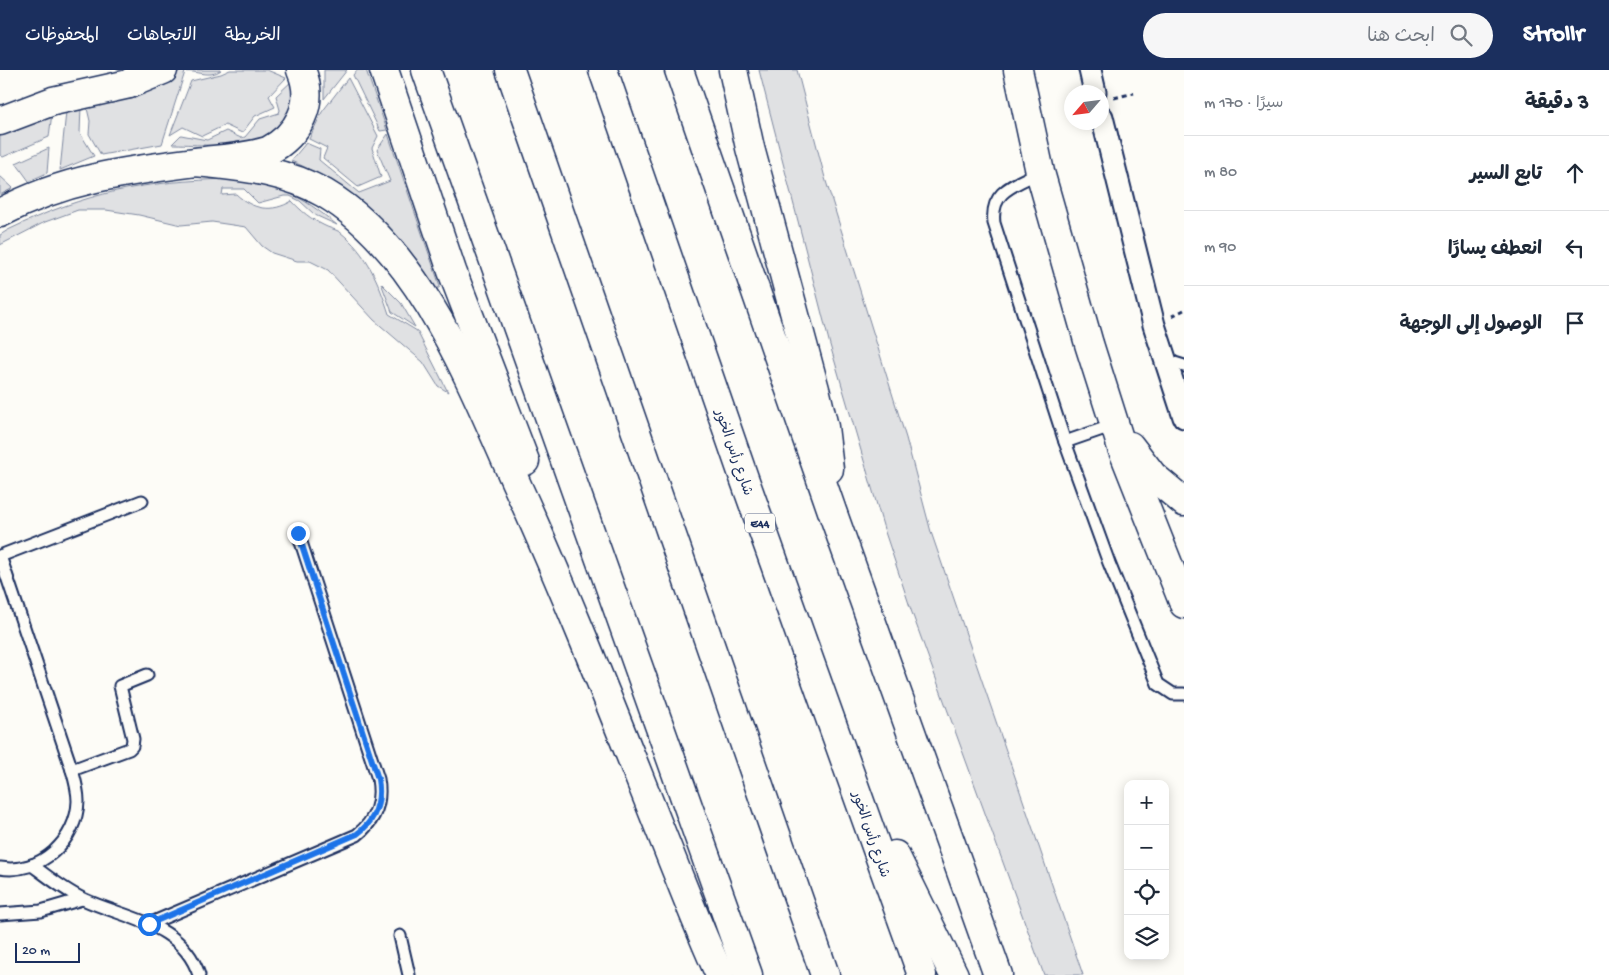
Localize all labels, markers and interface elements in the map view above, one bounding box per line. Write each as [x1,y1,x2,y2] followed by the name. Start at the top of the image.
[1143,13,1493,58] search box
[1447,21,1475,49] icon: search
[1523,21,1584,50] text: Strollr
[25,26,99,47] text: المحفوظات
[127,26,197,47] text: الاتجاهات
[225,26,281,47] text: الخريطة
[1367,26,1435,49] text: ابحث هنا
[1064,85,1109,130] north arrow
[1525,92,1589,117] text: 3 دقيقة
[1204,95,1283,114] text: سيرًا · 170 m
[1561,159,1589,187] icon: ahead
[1204,164,1237,183] text: 80 m
[1470,164,1542,187] text: تابع السير
[1561,234,1589,262] icon: left
[1204,239,1236,258] text: 90 m
[1448,239,1542,262] text: انعطف يسارًا
[1561,309,1589,337] icon: arrive
[1399,314,1542,337] text: الوصول إلى الوجهة
[710,406,757,498] street label: شارع رأس الخور
[745,513,775,532] road number: E44
[287,522,310,545] route end
[1124,780,1169,960] map controls
[1124,780,1169,825] button: +
[847,788,894,880] street label: شارع رأس الخور
[1124,825,1169,870] button: −
[1124,870,1169,915] button: locate
[138,913,161,936] route start
[1124,915,1169,960] button: layers
[15,940,80,963] scale bar
[22,943,50,960] text: 20 m

